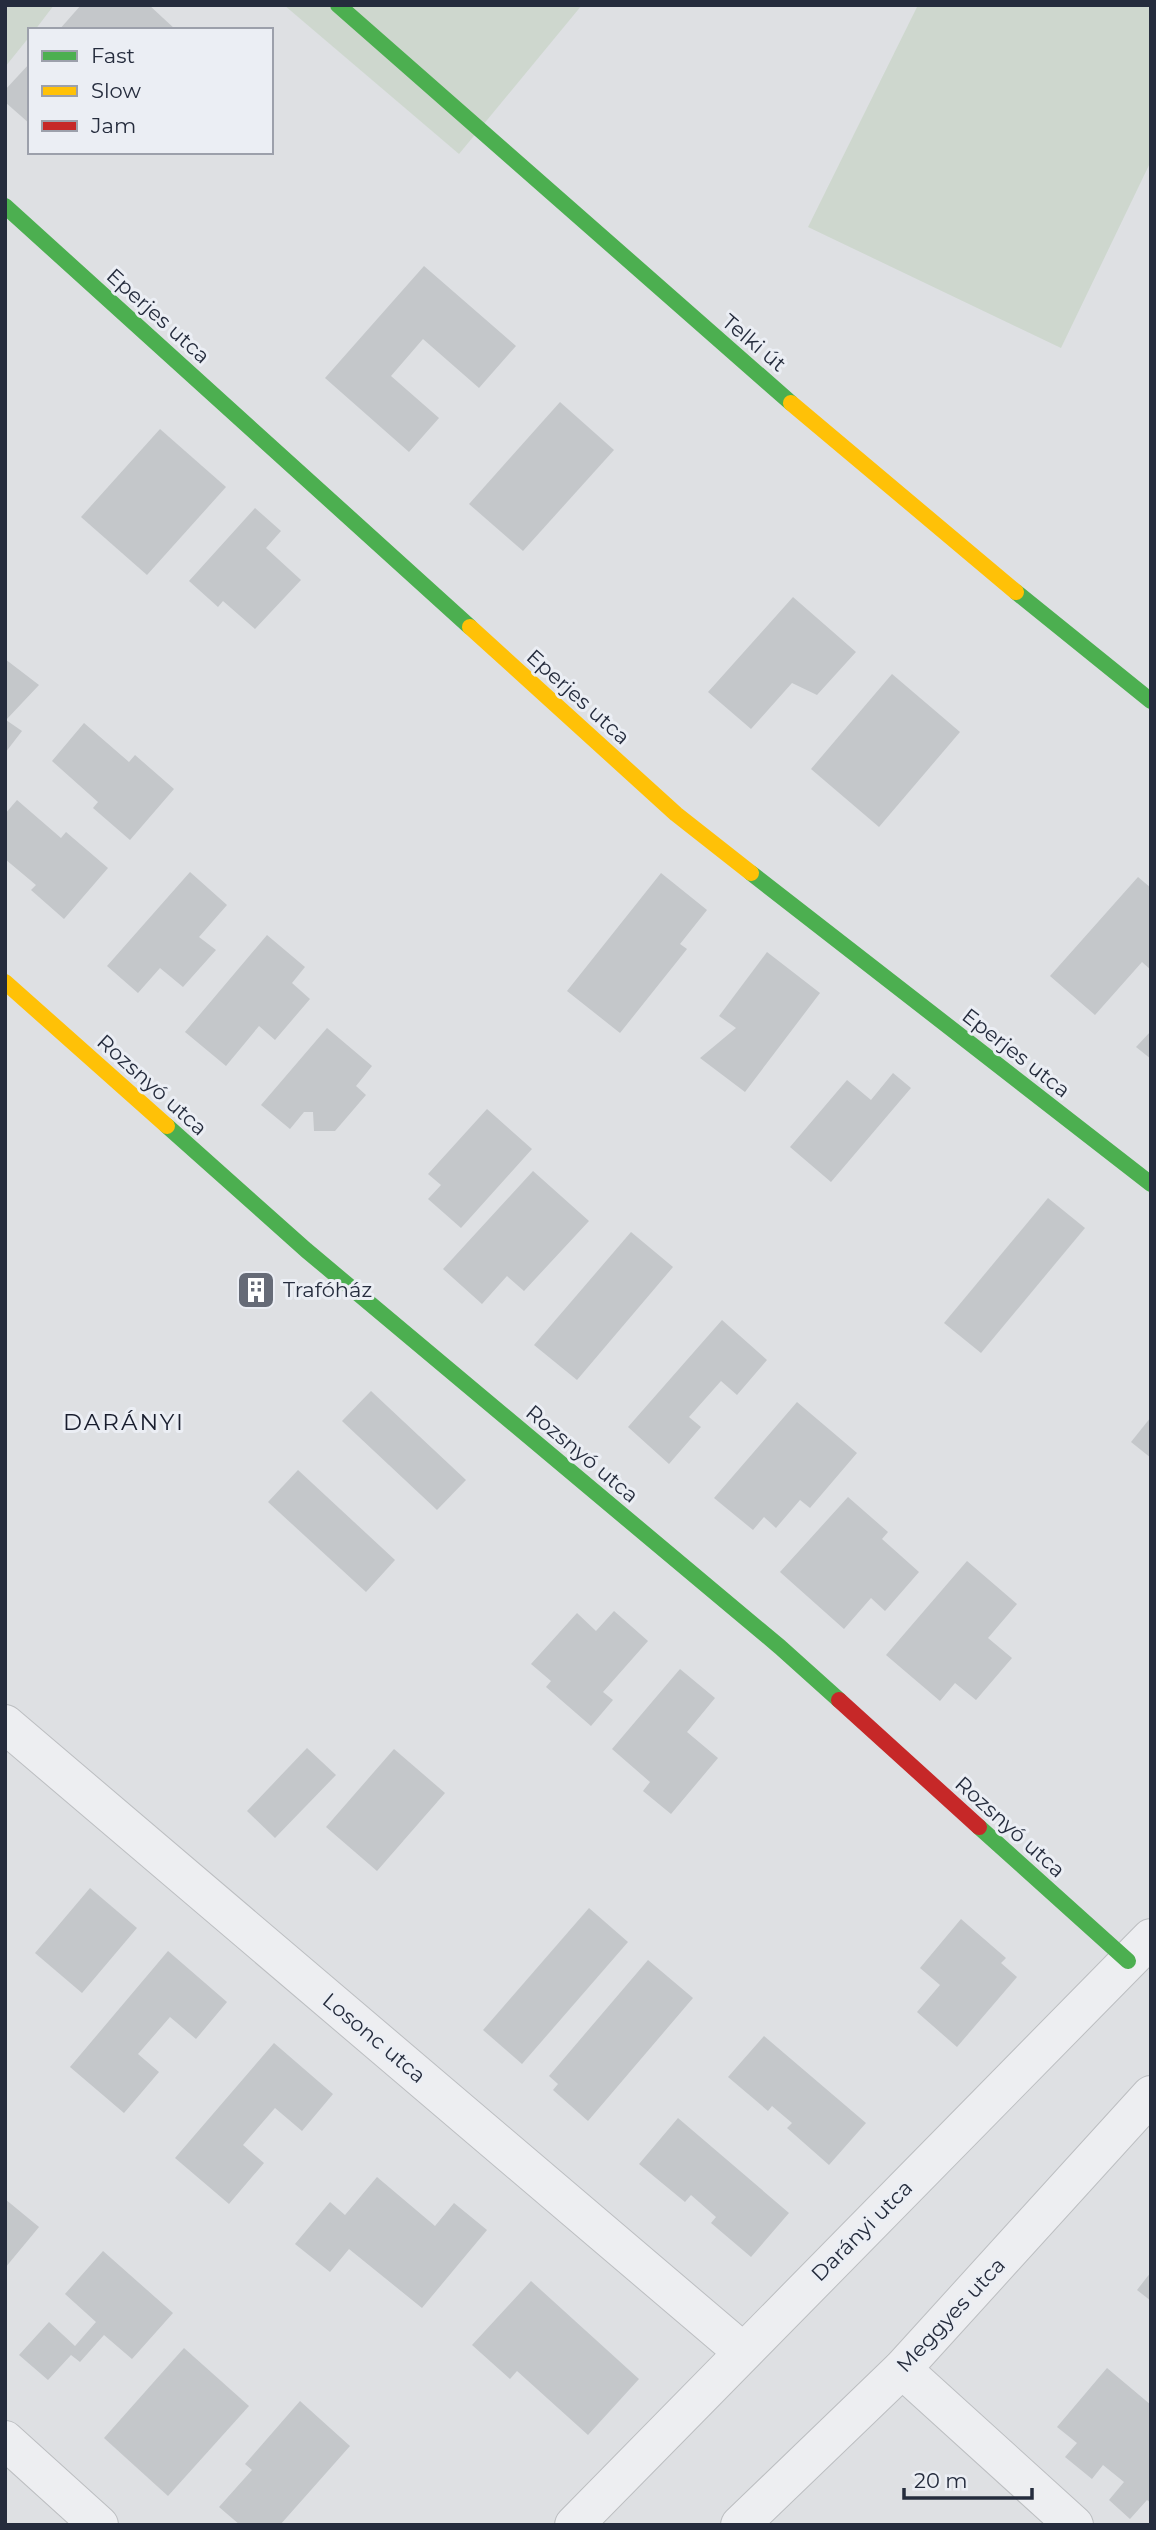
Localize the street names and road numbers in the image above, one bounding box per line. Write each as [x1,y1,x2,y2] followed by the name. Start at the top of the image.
[102,263,215,368] street label: Eperjes utca
[717,309,791,376] street label: Telki út
[522,644,635,749] street label: Eperjes utca
[957,1003,1075,1102] street label: Eperjes utca
[92,1029,212,1140] street label: Rozsnyó utca
[521,1399,644,1508] street label: Rozsnyó utca
[950,1771,1070,1882] street label: Rozsnyó utca
[318,1987,431,2088] street label: Losonc utca
[806,2175,917,2286] street label: Darányi utca
[891,2252,1010,2377] street label: Meggyes utca

